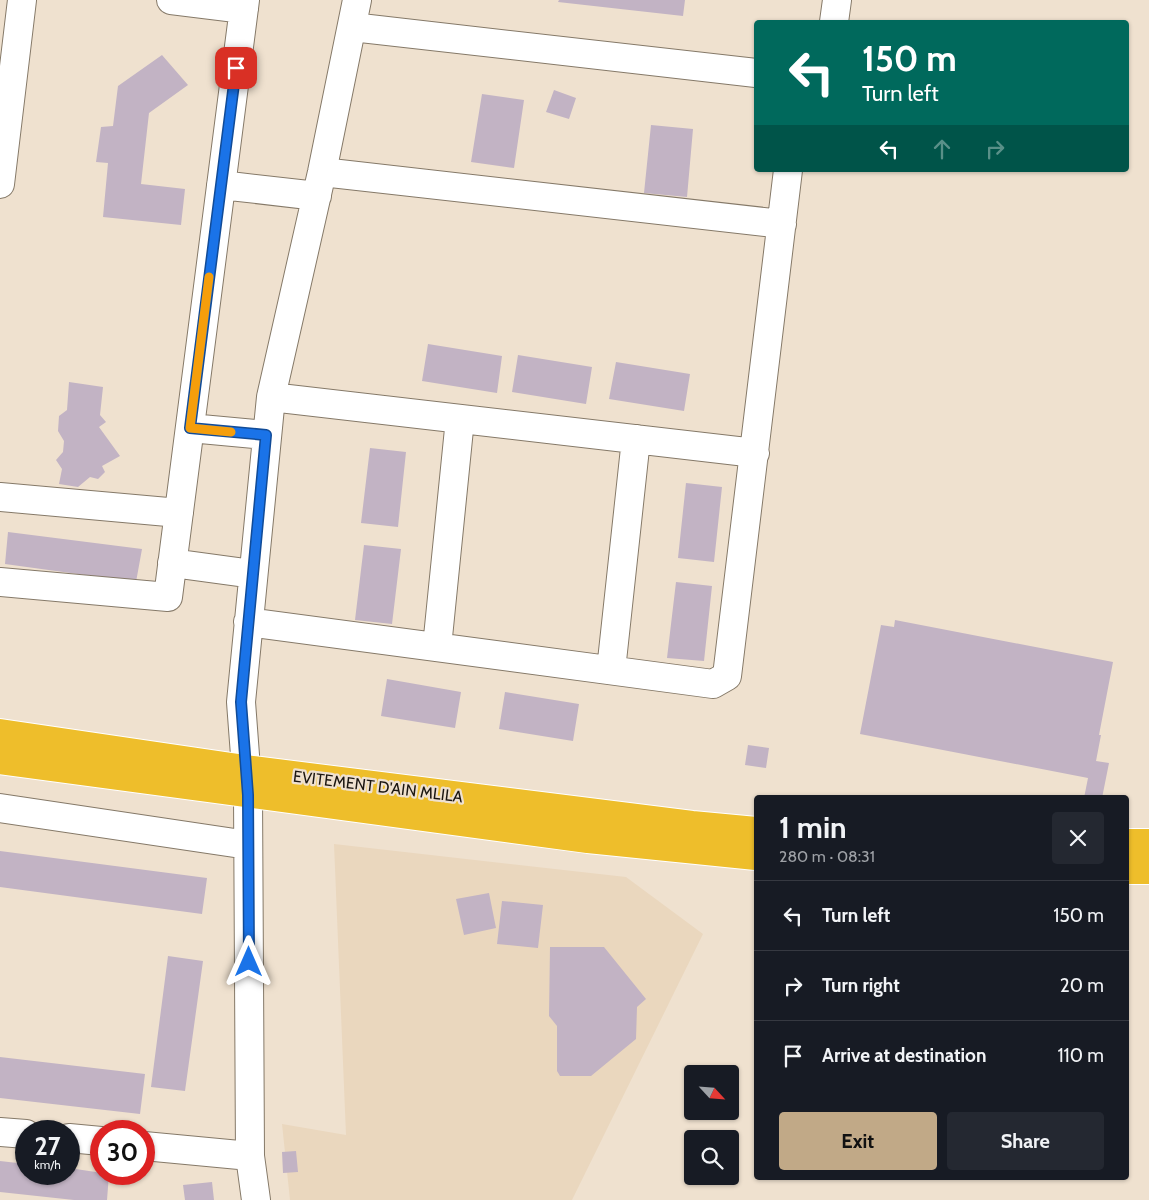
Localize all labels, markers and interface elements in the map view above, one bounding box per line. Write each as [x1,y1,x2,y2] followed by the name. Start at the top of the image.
[862,37,957,80] text: 150 m
[779,40,844,105] icon: left
[215,47,257,89] pin
[222,54,250,82] icon: arrive
[862,80,939,107] text: Turn left
[875,135,903,163] icon: left
[928,135,956,163] icon: ahead
[981,135,1009,163] icon: right
[292,767,464,806] street label: EVITEMENT D'AIN MLILA
[779,809,847,846] text: 1 min
[1052,812,1104,864] button: close
[779,847,875,866] text: 280 m · 08:31
[779,902,807,930] icon: left
[822,904,890,927] text: Turn left
[1053,904,1104,927] text: 150 m
[222,935,274,987] position arrow
[779,972,807,1000] icon: right
[822,974,900,997] text: Turn right
[1060,974,1104,997] text: 20 m
[779,1042,807,1070] icon: arrive
[822,1044,986,1067] text: Arrive at destination
[1057,1044,1104,1067] text: 110 m
[684,1065,739,1120] north arrow
[684,1065,739,1185] map controls
[779,1112,937,1170] button: Exit
[947,1112,1104,1170] button: Share
[90,1120,155,1185] speed limit sign: 30
[684,1130,739,1185] button: search
[35,1131,60,1161] text: 27
[34,1157,61,1172] text: km/h

